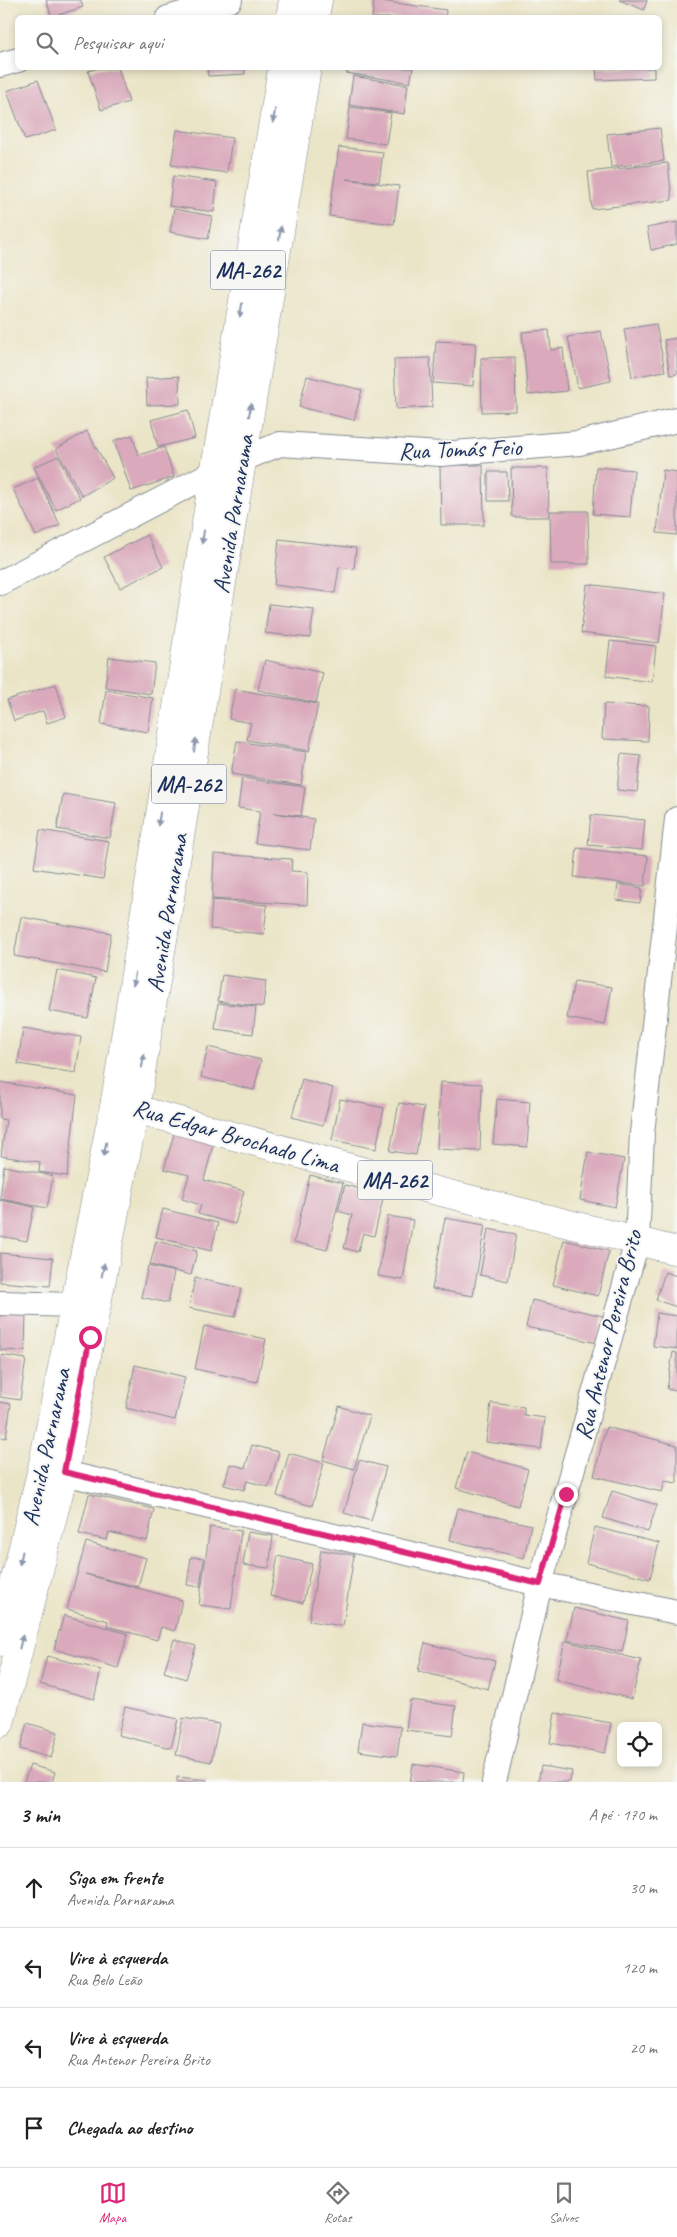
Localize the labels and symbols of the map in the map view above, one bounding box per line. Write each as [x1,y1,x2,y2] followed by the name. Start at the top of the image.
[269,108,277,124] one-way arrow
[276,224,284,240] one-way arrow
[210,250,286,290] road number: MA-262
[237,303,245,319] one-way arrow
[247,402,255,418] one-way arrow
[206,431,261,595] street label: Avenida Parnarama
[398,432,524,466] street label: Rua Tomás Feio
[199,529,207,545] one-way arrow
[191,737,199,753] one-way arrow
[152,764,226,804] road number: MA-262
[155,811,163,827] one-way arrow
[140,830,195,994] street label: Avenida Parnarama
[129,972,137,988] one-way arrow
[139,1052,147,1068] one-way arrow
[130,1092,344,1180] street label: Rua Edgar Brochado Lima
[101,1141,109,1157] one-way arrow
[358,1160,432,1200] road number: MA-262
[567,1226,649,1443] street label: Rua Antenor Pereira Brito
[100,1262,108,1278] one-way arrow
[79,1326,102,1349] route start
[15,1364,78,1528] street label: Avenida Parnarama
[555,1483,578,1506] route end
[17,1550,25,1565] one-way arrow
[17,1634,25,1649] one-way arrow

